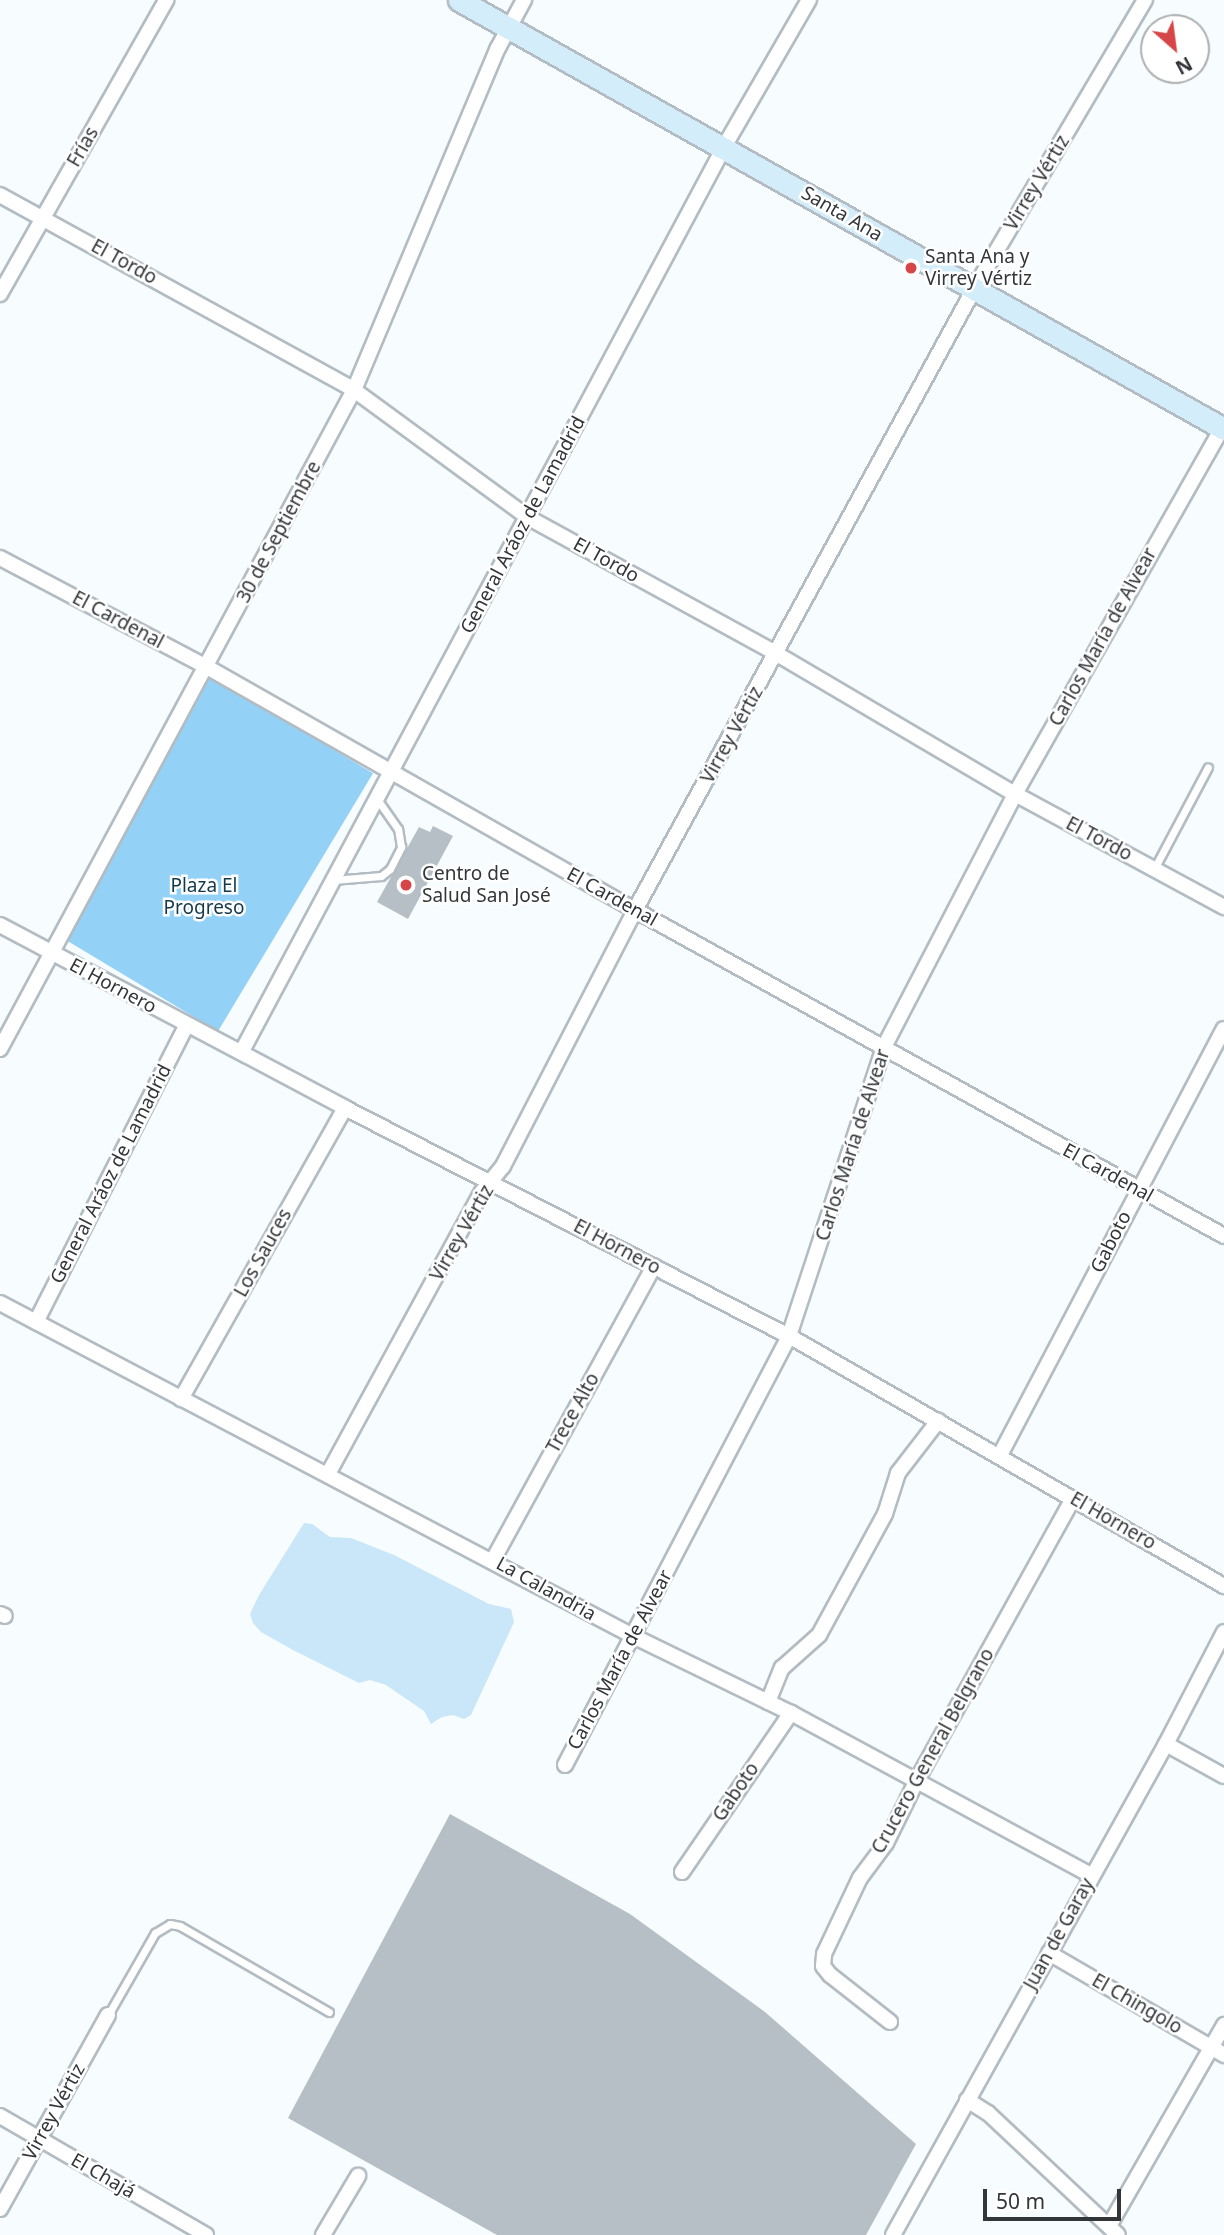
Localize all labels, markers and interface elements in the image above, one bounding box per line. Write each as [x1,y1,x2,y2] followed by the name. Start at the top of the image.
[1140,14,1210,84] north arrow
[1171,51,1197,81] text: N
[63,123,103,171] street label: Frías
[1000,131,1074,235] street label: Virrey Vértiz
[797,182,887,246] street label: Santa Ana
[87,235,161,289] street label: El Tordo
[925,246,1032,290] place label: Santa Ana y Virrey Vértiz
[903,260,919,276] marker: Santa Ana y Virrey Vértiz
[456,412,590,638] street label: General Aráoz de Lamadrid
[232,457,326,607] street label: 30 de Septiembre
[569,533,643,587] street label: El Tordo
[1044,544,1162,730] street label: Carlos María de Alvear
[68,586,168,654] street label: El Cardenal
[696,683,768,787] street label: Virrey Vértiz
[1062,812,1136,866] street label: El Tordo
[422,863,551,907] place label: Centro de Salud San José
[563,863,661,931] street label: El Cardenal
[164,875,244,919] park label: Plaza El Progreso
[396,875,416,895] marker: Centro de Salud San José
[66,954,160,1018] street label: El Hornero
[811,1046,895,1244] street label: Carlos María de Alvear
[46,1061,176,1287] street label: General Aráoz de Lamadrid
[1059,1139,1157,1207] street label: El Cardenal
[425,1181,499,1285] street label: Virrey Vértiz
[229,1205,297,1301] street label: Los Sauces
[1086,1207,1136,1277] street label: Gaboto
[570,1215,664,1279] street label: El Hornero
[542,1369,604,1457] street label: Trece Alto
[1066,1487,1160,1555] street label: El Hornero
[492,1552,600,1626] street label: La Calandria
[563,1566,677,1754] street label: Carlos María de Alvear
[867,1644,999,1858] street label: Crucero General Belgrano
[708,1758,764,1826] street label: Gaboto
[1019,1874,1099,1994] street label: Juan de Garay
[1088,1969,1186,2039] street label: El Chingolo
[18,2060,90,2164] street label: Virrey Vértiz
[67,2149,139,2203] street label: El Chajá
[986,2176,1124,2220] scale bar
[996,2187,1045,2215] text: 50 m

